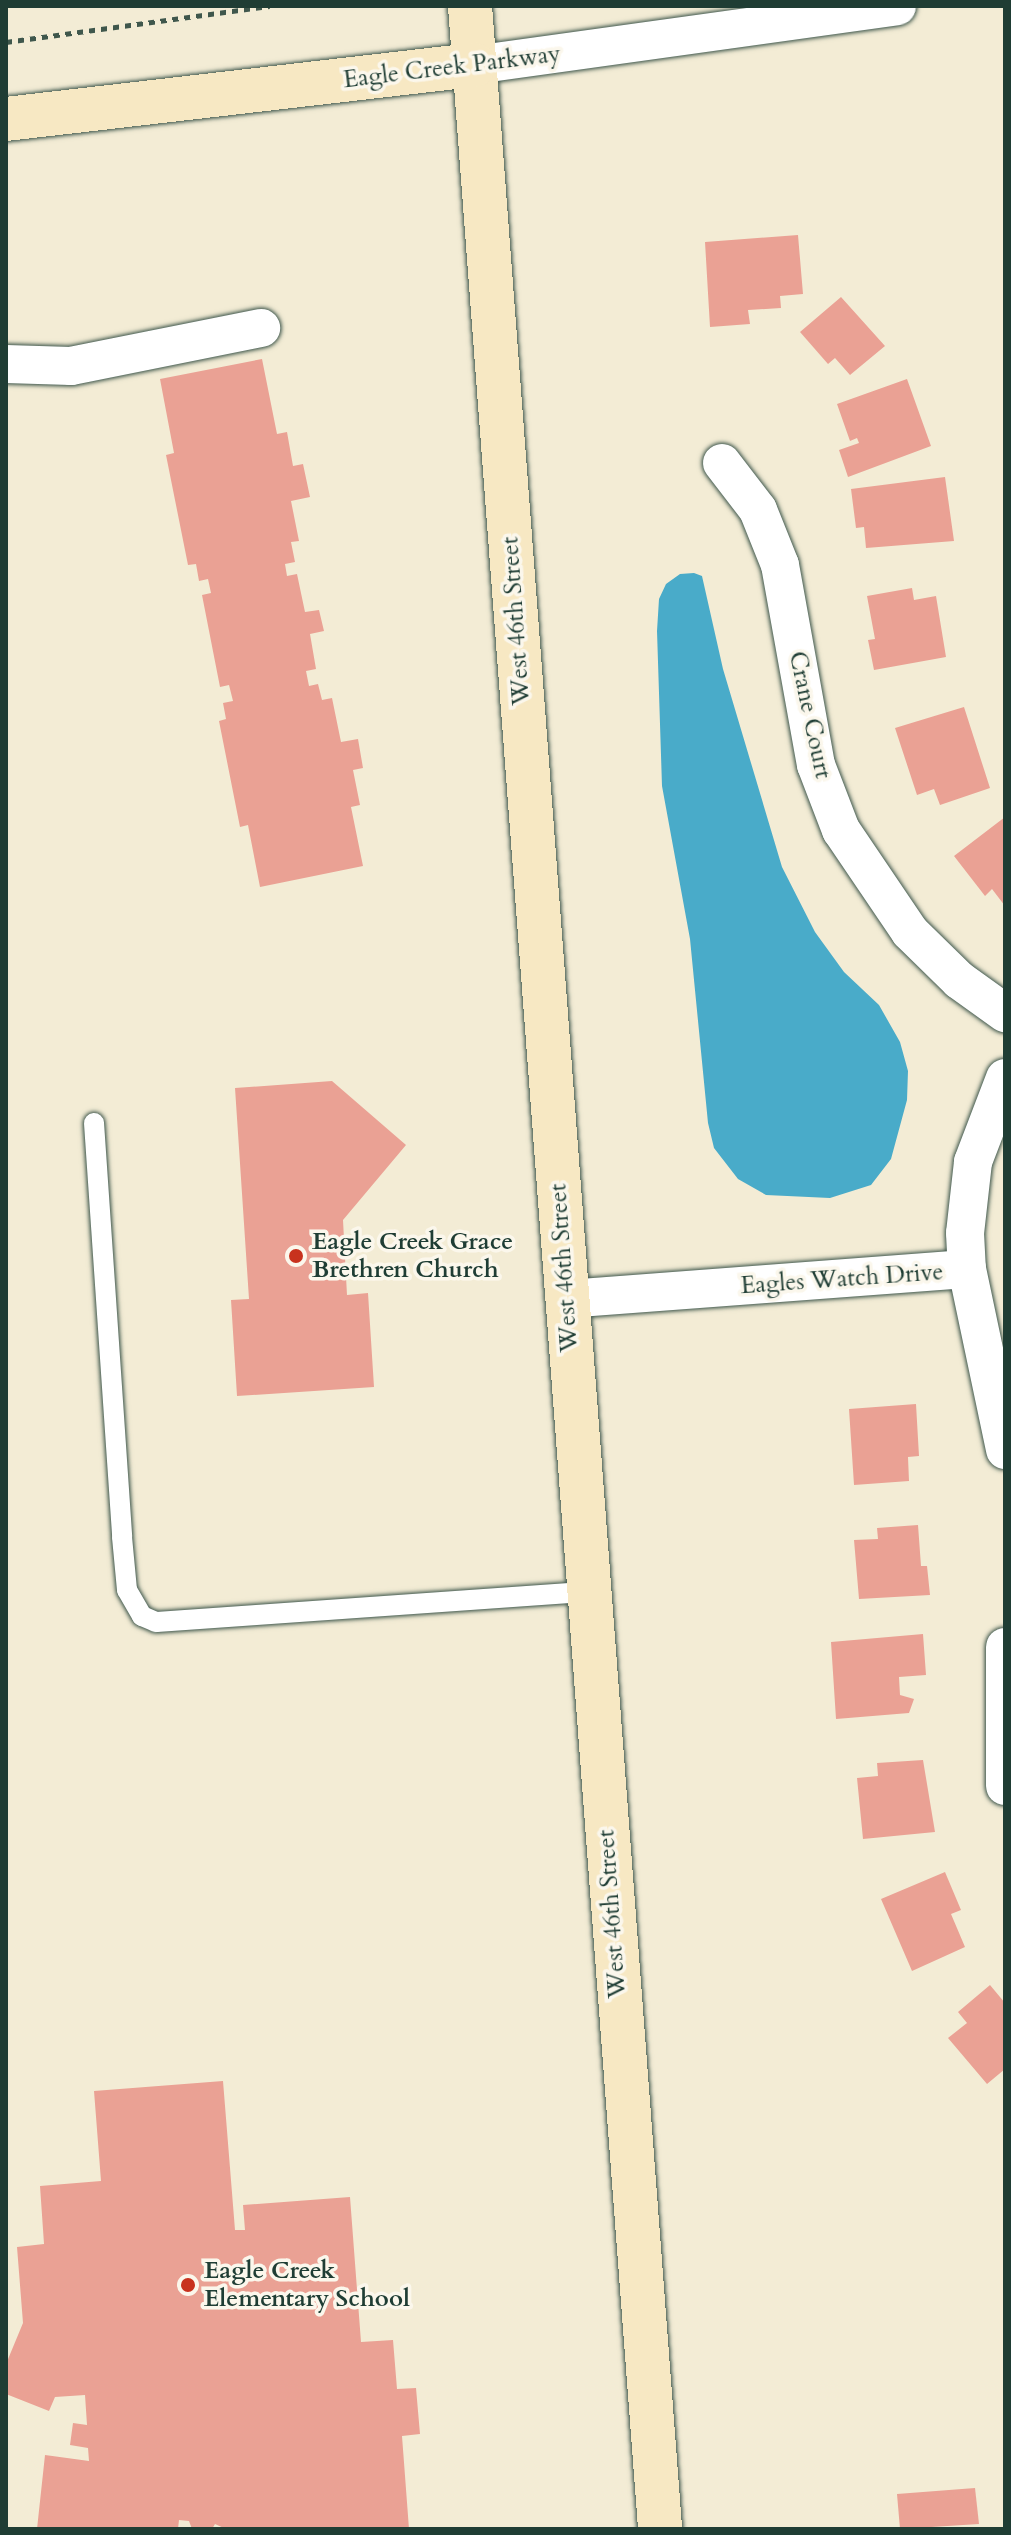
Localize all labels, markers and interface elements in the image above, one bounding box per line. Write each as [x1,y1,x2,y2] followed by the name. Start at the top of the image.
[342,39,562,95] street label: Eagle Creek Parkway
[496,536,536,706] street label: West 46th Street
[782,649,838,781] street label: Crane Court
[544,1183,584,1353] street label: West 46th Street
[312,1228,513,1284] place label: Eagle Creek Grace Brethren Church
[287,1247,305,1265] marker: Eagle Creek Grace Brethren Church
[740,1258,944,1300] street label: Eagles Watch Drive
[592,1829,632,1999] street label: West 46th Street
[204,2257,410,2313] place label: Eagle Creek Elementary School
[179,2276,197,2294] marker: Eagle Creek Elementary School

